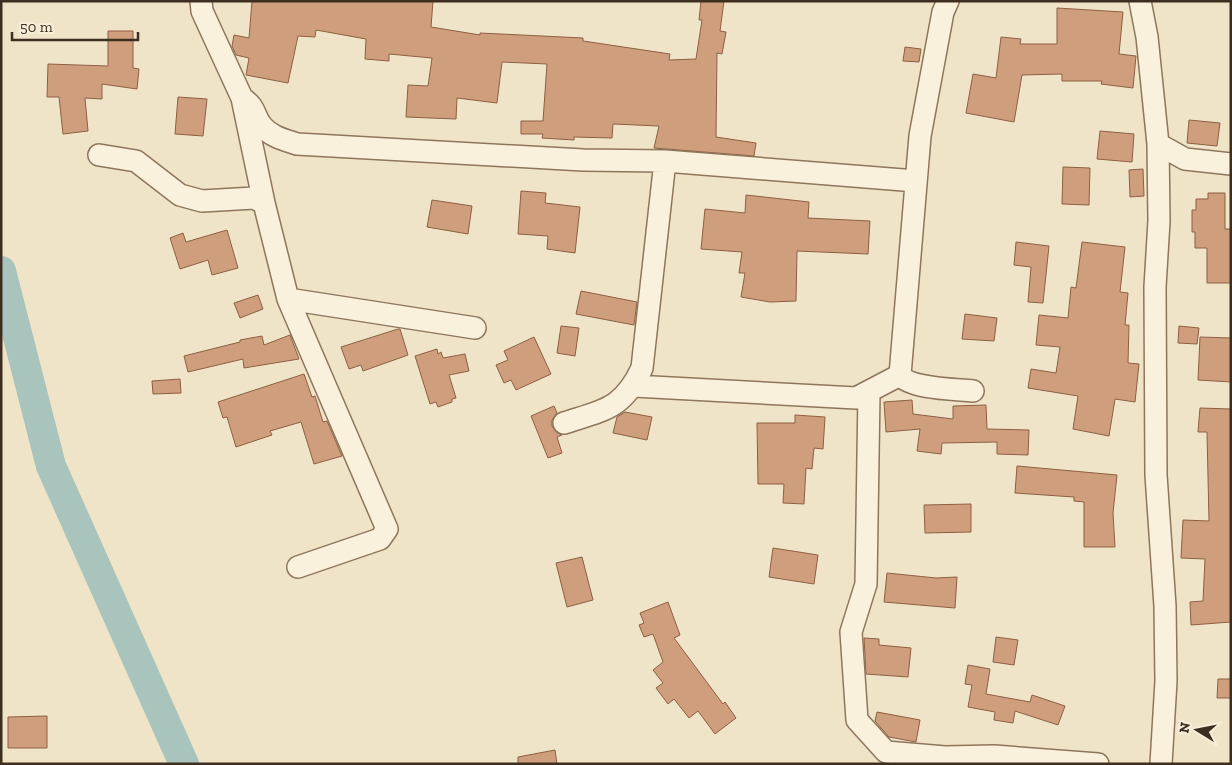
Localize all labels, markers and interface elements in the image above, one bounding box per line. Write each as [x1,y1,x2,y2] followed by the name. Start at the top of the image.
[12,10,139,42] scale bar
[20,18,53,36] text: 50 m
[1172,705,1222,755] north arrow
[1175,721,1194,735] text: N

